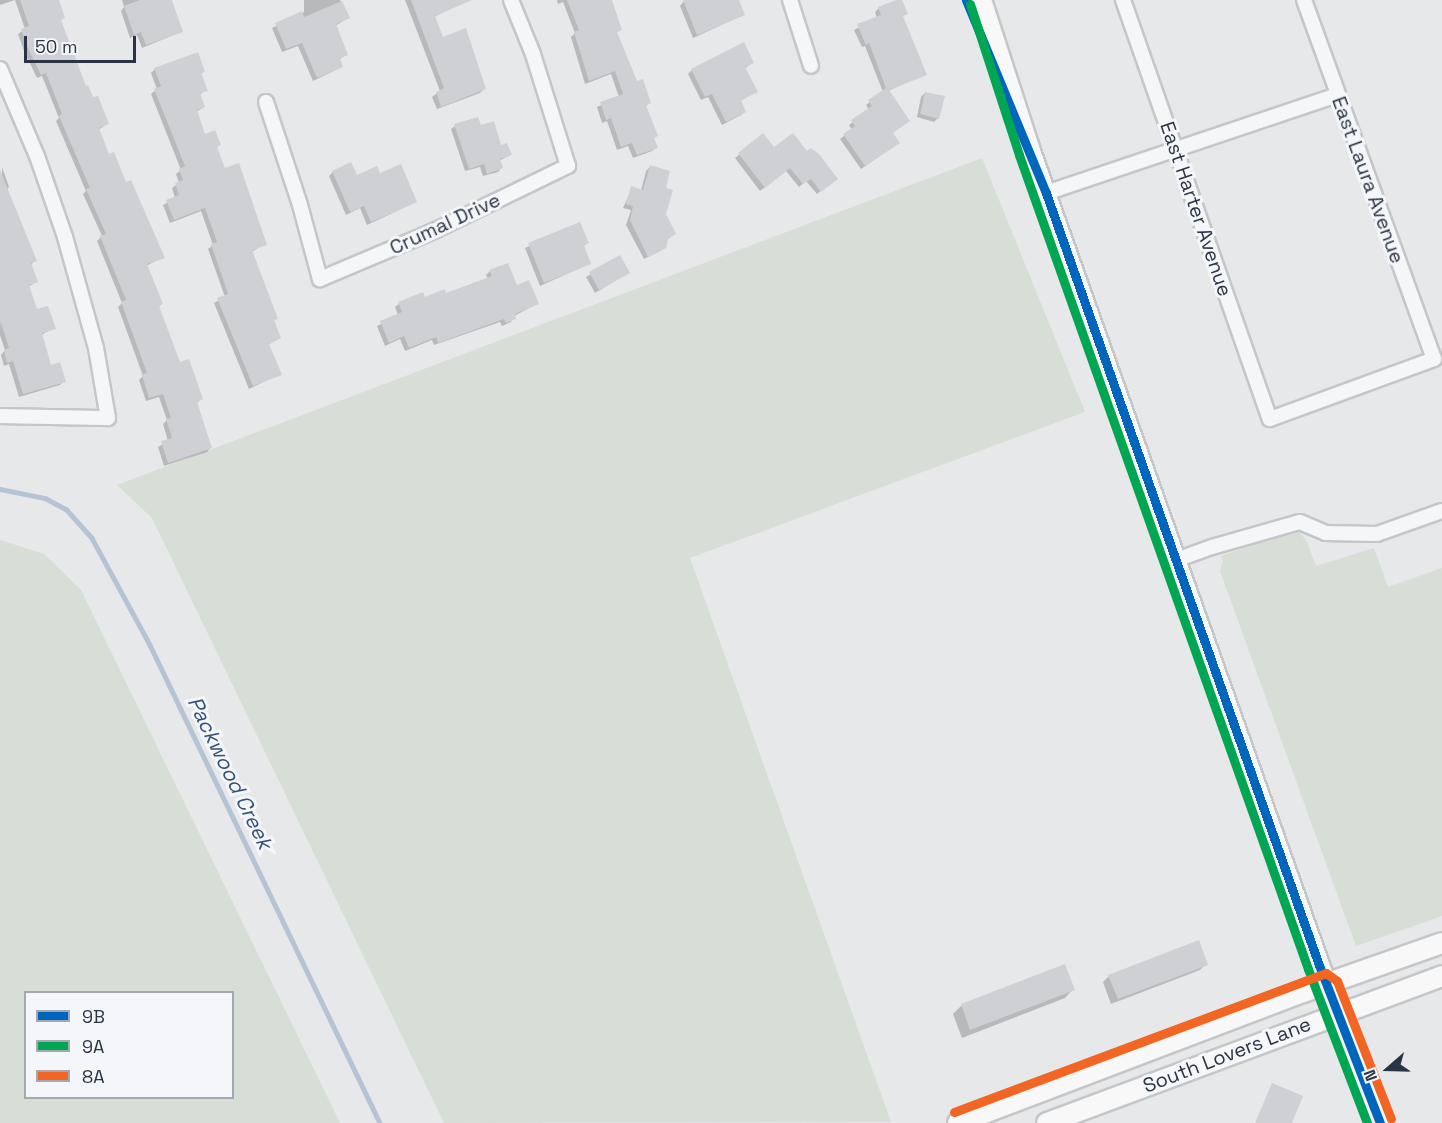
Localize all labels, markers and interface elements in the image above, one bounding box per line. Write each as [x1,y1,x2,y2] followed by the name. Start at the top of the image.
[27,24,140,62] scale bar
[35,35,77,58] text: 50 m
[1327,93,1409,267] street label: East Laura Avenue
[1155,118,1237,300] street label: East Harter Avenue
[386,188,504,260] street label: Crumal Drive
[182,693,278,853] water label: Packwood Creek
[24,991,234,1099] legend
[82,1005,105,1028] text: 9B
[1140,1012,1314,1098] street label: South Lovers Lane
[82,1035,104,1058] text: 9A
[1358,1039,1418,1099] north arrow
[82,1065,105,1088] text: 8A
[1359,1067,1382,1084] text: N

